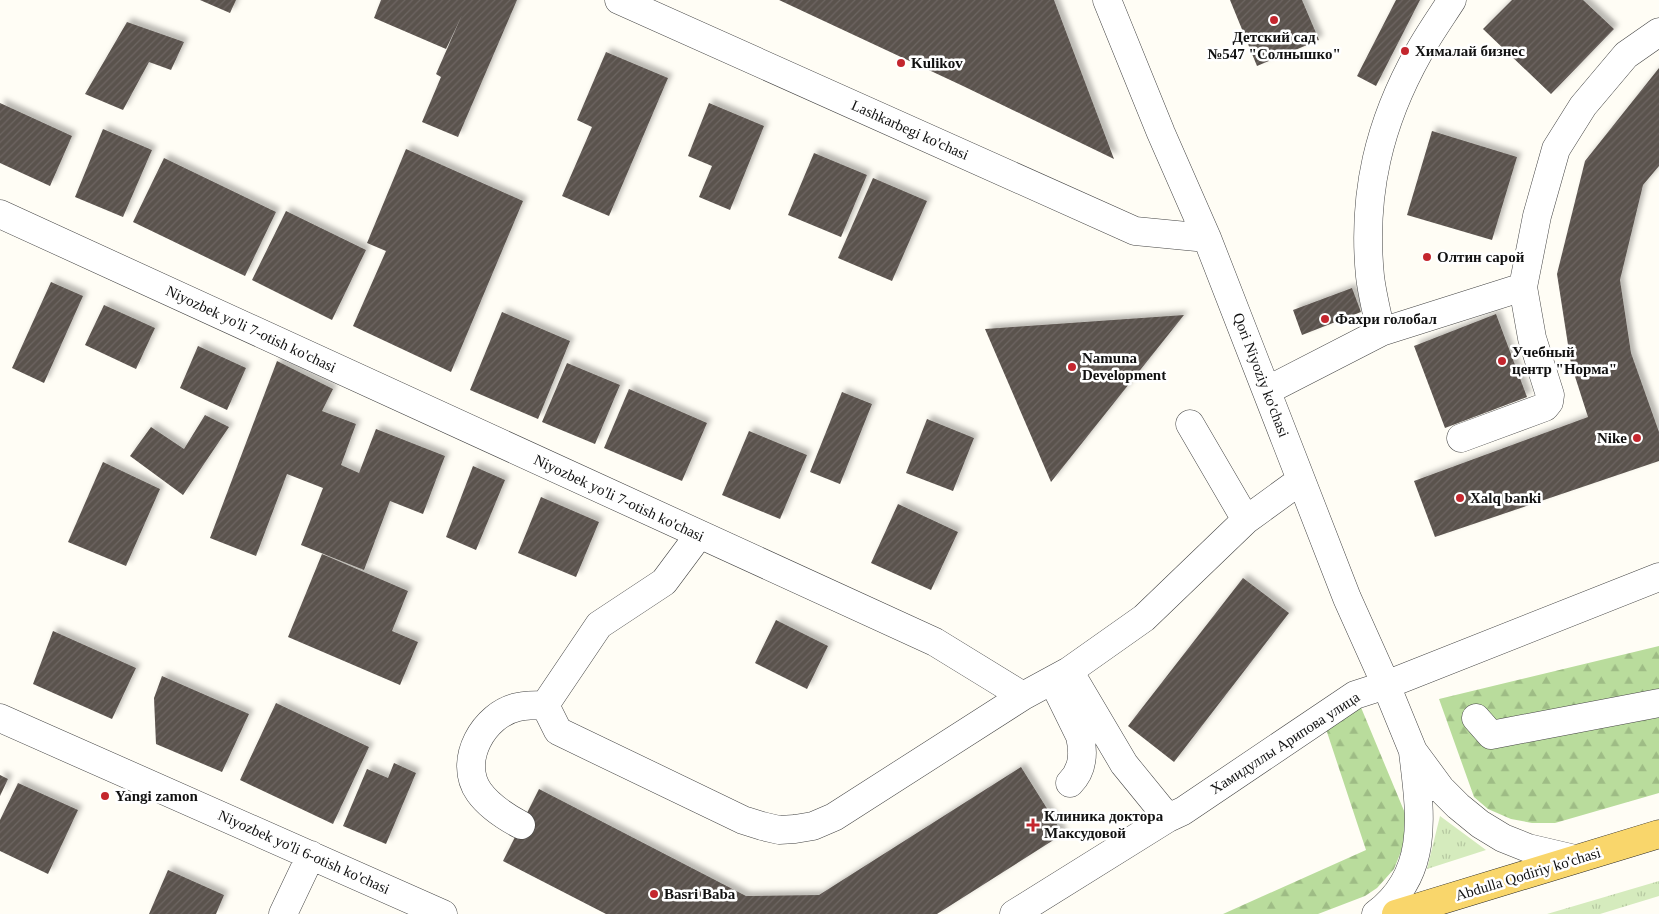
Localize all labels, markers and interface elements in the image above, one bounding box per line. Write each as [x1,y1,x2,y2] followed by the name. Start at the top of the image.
[1268,14,1280,26] marker: Детский сад №547 "Солнышко"
[1207,29,1341,62] place label: Детский сад №547 "Солнышко"
[1415,43,1525,59] place label: Хималай бизнес
[1399,45,1411,57] marker: Хималай бизнес
[911,55,963,71] place label: Kulikov
[895,57,907,69] marker: Kulikov
[849,97,971,163] street label: Lashkarbegi ko'chasi
[1437,249,1525,265] place label: Олтин сарой
[1421,251,1433,263] marker: Олтин сарой
[163,282,339,376] street label: Niyozbek yo'li 7-otish ko'chasi
[1230,311,1292,439] street label: Qori Niyoziy ko'chasi
[1335,311,1437,327] place label: Фахри голобал
[1319,313,1331,325] marker: Фахри голобал
[1512,344,1617,377] place label: Учебный центр "Норма"
[1082,350,1166,383] place label: Namuna Development
[1496,355,1508,367] marker: Учебный центр "Норма"
[1066,361,1078,373] marker: Namuna Development
[1597,430,1627,446] place label: Nike
[1631,432,1643,444] marker: Nike
[531,451,707,545] street label: Niyozbek yo'li 7-otish ko'chasi
[1470,490,1541,506] place label: Xalq banki
[1454,492,1466,504] marker: Xalq banki
[1207,689,1363,797] street label: Хамидуллы Арипова улица
[115,788,199,804] place label: Yangi zamon
[99,790,111,802] marker: Yangi zamon
[216,807,392,897] street label: Niyozbek yo'li 6-otish ko'chasi
[1044,808,1164,841] place label: Клиника доктора Максудовой
[1026,818,1040,832] marker: Клиника доктора Максудовой
[1453,844,1603,904] street label: Abdulla Qodiriy ko'chasi
[664,886,736,902] place label: Basri Baba
[648,888,660,900] marker: Basri Baba

